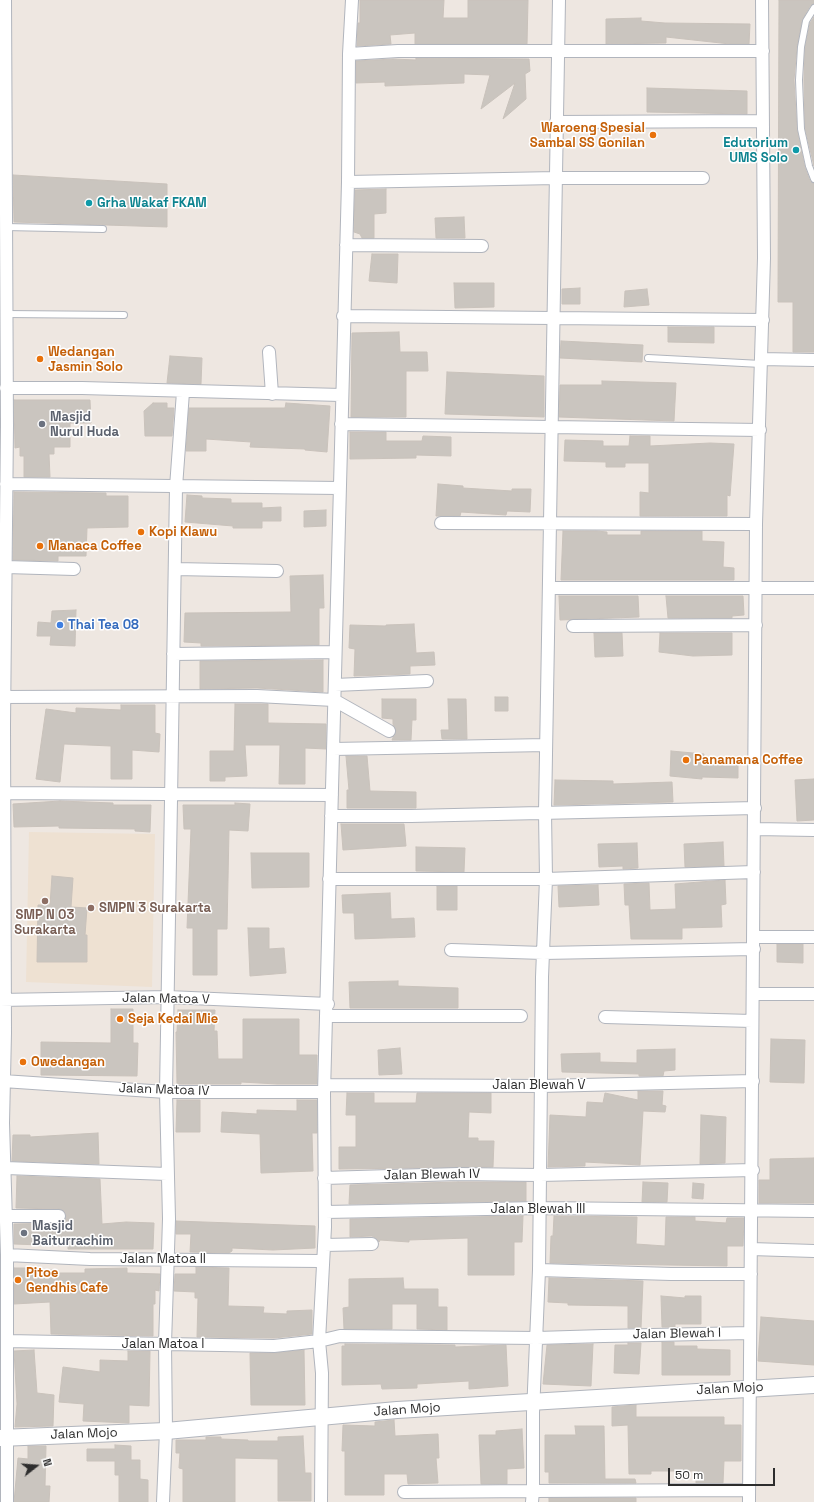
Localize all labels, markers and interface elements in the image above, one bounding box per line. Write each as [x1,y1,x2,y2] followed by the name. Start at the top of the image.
[530,120,645,151] place label: Waroeng Spesial Sambal SS Gonilan
[648,130,658,140] marker: Waroeng Spesial Sambal SS Gonilan
[723,135,788,166] place label: Edutorium UMS Solo
[791,145,801,155] marker: Edutorium UMS Solo
[97,195,207,211] place label: Grha Wakaf FKAM
[84,198,94,208] marker: Grha Wakaf FKAM
[48,344,123,375] place label: Wedangan Jasmin Solo
[35,354,45,364] marker: Wedangan Jasmin Solo
[50,409,119,440] place label: Masjid Nurul Huda
[37,419,47,429] marker: Masjid Nurul Huda
[149,524,217,540] place label: Kopi Klawu
[136,527,146,537] marker: Kopi Klawu
[48,538,142,554] place label: Manaca Coffee
[35,541,45,551] marker: Manaca Coffee
[68,617,139,633] place label: Thai Tea 08
[55,620,65,630] marker: Thai Tea 08
[694,752,803,768] place label: Panamana Coffee
[681,755,691,765] marker: Panamana Coffee
[40,896,50,906] marker: SMP N 03 Surakarta
[99,900,211,916] place label: SMPN 3 Surakarta
[86,903,96,913] marker: SMPN 3 Surakarta
[14,907,76,938] place label: SMP N 03 Surakarta
[122,990,210,1008] street label: Jalan Matoa V
[128,1011,218,1027] place label: Seja Kedai Mie
[115,1014,125,1024] marker: Seja Kedai Mie
[31,1054,105,1070] place label: Owedangan
[18,1057,28,1067] marker: Owedangan
[492,1077,586,1093] street label: Jalan Blewah V
[118,1081,210,1099] street label: Jalan Matoa IV
[384,1166,480,1184] street label: Jalan Blewah IV
[491,1201,585,1217] street label: Jalan Blewah III
[32,1218,113,1249] place label: Masjid Baiturrachim
[19,1228,29,1238] marker: Masjid Baiturrachim
[120,1251,206,1267] street label: Jalan Matoa II
[26,1265,108,1296] place label: Pitoe Gendhis Cafe
[13,1275,23,1285] marker: Pitoe Gendhis Cafe
[633,1325,721,1343] street label: Jalan Blewah I
[122,1336,204,1352] street label: Jalan Matoa I
[696,1379,764,1399] street label: Jalan Mojo
[373,1400,441,1420] street label: Jalan Mojo
[50,1425,118,1443] street label: Jalan Mojo
[16,1446,56,1486] north arrow
[40,1457,55,1468] text: N
[670,1460,777,1486] scale bar
[675,1467,703,1483] text: 50 m

